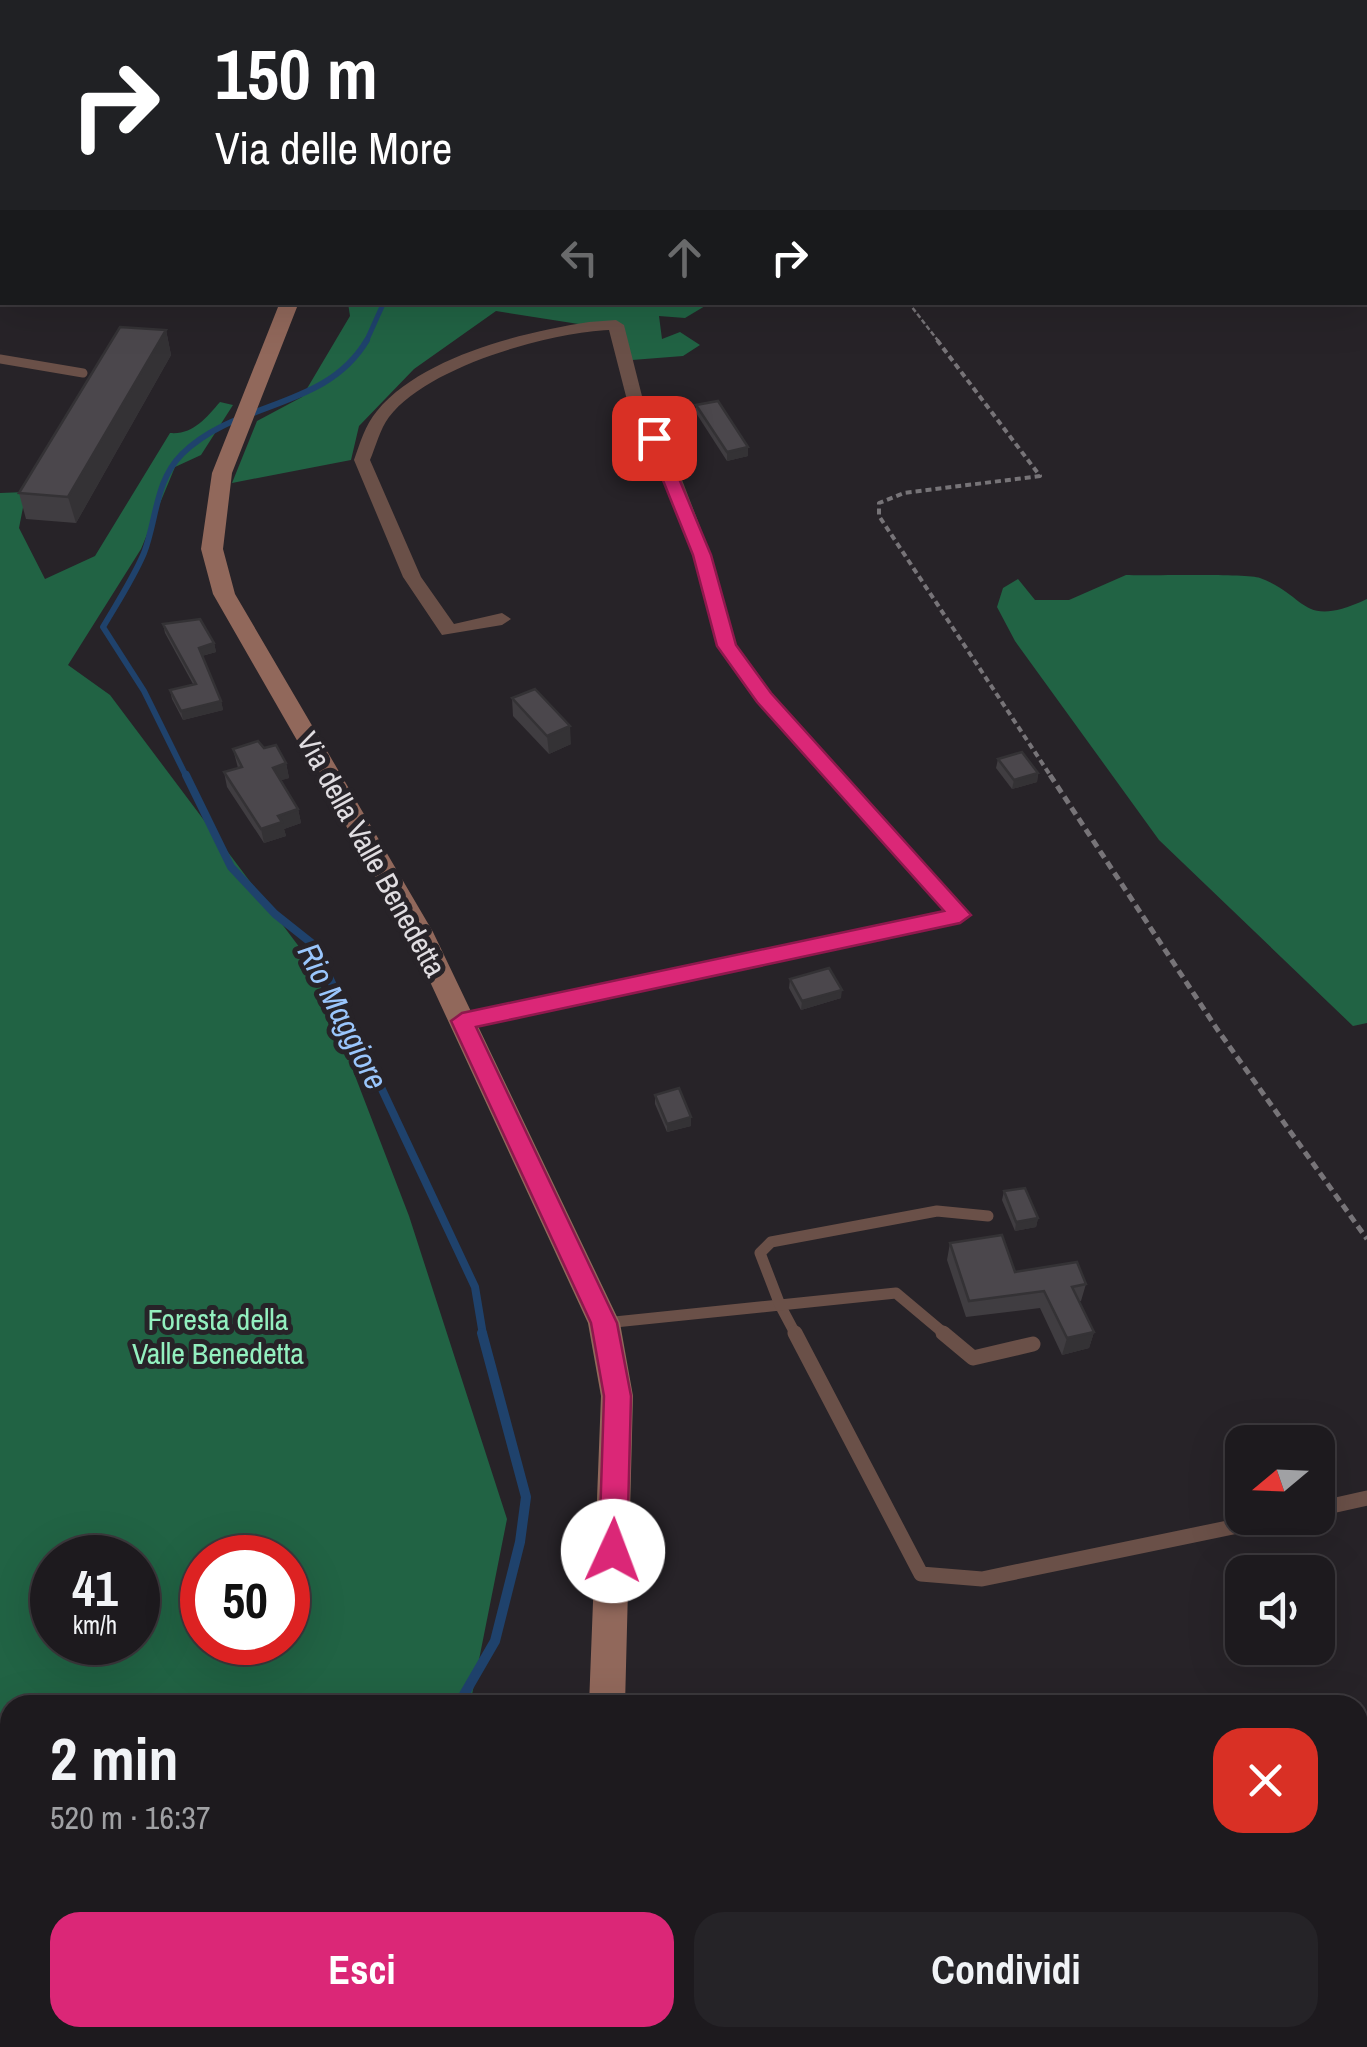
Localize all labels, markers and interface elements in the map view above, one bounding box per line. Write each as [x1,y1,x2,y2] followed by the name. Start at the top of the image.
[215,27,378,121] text: 150 m
[50,40,180,170] icon: right
[215,117,452,178] text: Via delle More
[552,230,607,285] icon: left
[657,230,712,285] icon: ahead
[762,230,817,285] icon: right
[612,396,697,481] pin
[627,411,682,466] icon: arrive
[288,724,456,984] street label: Via della Valle Benedetta
[288,935,398,1097] water label: Rio Maggiore
[132,1299,304,1373] park label: Foresta della Valle Benedetta
[1225,1425,1335,1535] north arrow
[1225,1425,1335,1665] map controls
[561,1499,665,1603] position arrow
[180,1535,310,1665] speed limit sign: 50
[72,1554,118,1622] text: 41
[1225,1555,1335,1665] button: sound
[73,1608,117,1642] text: km/h
[50,1718,179,1799] text: 2 min
[1213,1728,1318,1833] button: close
[50,1796,210,1839] text: 520 m · 16:37
[50,1912,674,2027] button: Esci
[694,1912,1318,2027] button: Condividi

